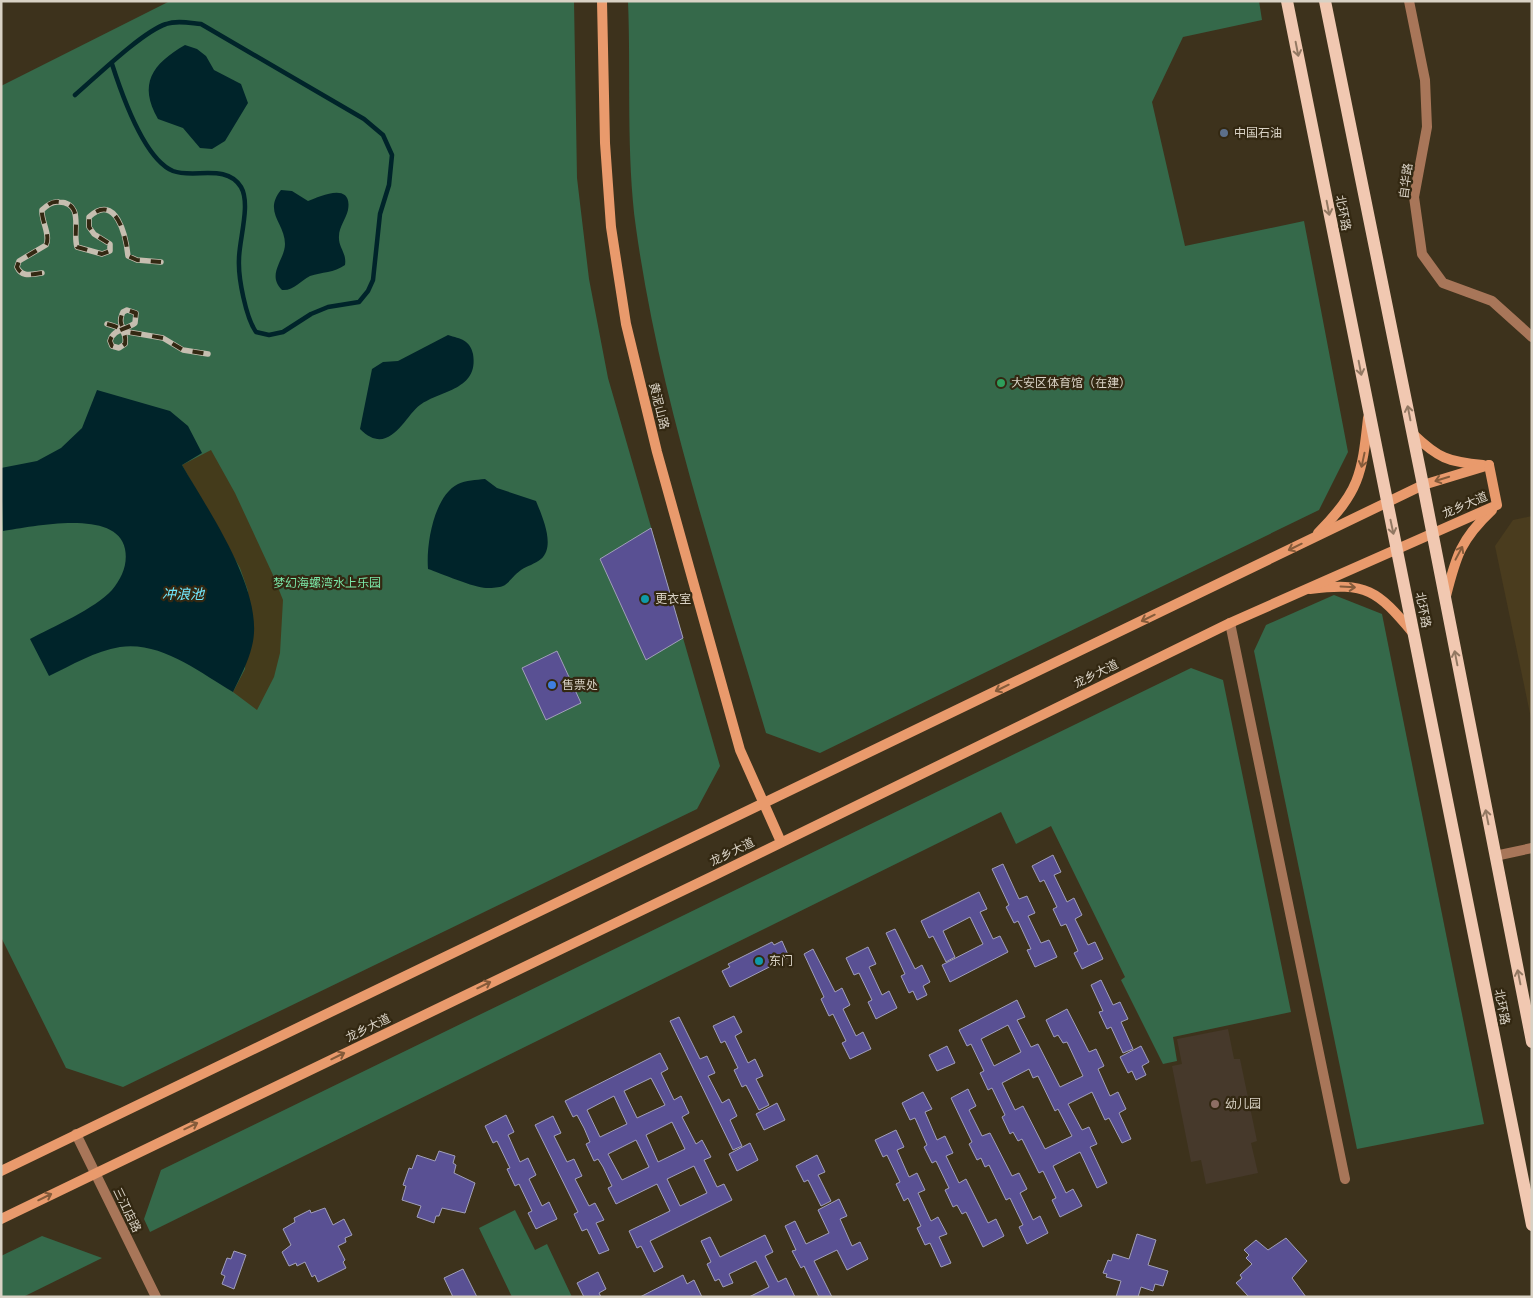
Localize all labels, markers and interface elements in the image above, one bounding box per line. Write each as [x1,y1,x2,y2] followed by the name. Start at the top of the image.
[1292,41,1302,57] one-way arrow
[1234,126,1282,140] place label: 中国石油
[1218,127,1230,139] marker: 中国石油
[1397,162,1415,200] street label: 自华路
[1333,194,1353,232] street label: 北环路
[1324,200,1334,216] one-way arrow
[1356,359,1365,375] one-way arrow
[1011,376,1131,390] place label: 大安区体育馆（在建）
[995,377,1007,389] marker: 大安区体育馆（在建）
[646,381,672,431] street label: 黄泥山路
[1403,405,1413,421] one-way arrow
[1358,452,1367,468] one-way arrow
[1434,475,1450,485] one-way arrow
[1440,489,1490,521] street label: 龙乡大道
[1388,519,1397,535] one-way arrow
[1288,543,1303,553] one-way arrow
[1454,546,1464,561] one-way arrow
[273,576,381,590] park label: 梦幻海螺湾水上乐园
[1340,583,1356,592] one-way arrow
[162,586,206,602] water label: 冲浪池
[1413,591,1433,629] street label: 北环路
[655,592,691,606] place label: 更衣室
[639,593,651,605] marker: 更衣室
[1141,613,1156,623] one-way arrow
[1451,650,1461,666] one-way arrow
[1071,657,1121,691] street label: 龙乡大道
[562,678,598,692] place label: 售票处
[546,679,558,691] marker: 售票处
[995,684,1010,693] one-way arrow
[1482,810,1492,826] one-way arrow
[707,835,757,869] street label: 龙乡大道
[769,954,793,968] place label: 东门
[753,955,765,967] marker: 东门
[1514,969,1523,985] one-way arrow
[476,980,491,990] one-way arrow
[1492,988,1512,1026] street label: 北环路
[343,1011,393,1045] street label: 龙乡大道
[330,1051,345,1060] one-way arrow
[1225,1097,1261,1111] place label: 幼儿园
[1209,1098,1221,1110] marker: 幼儿园
[183,1121,198,1131] one-way arrow
[110,1185,144,1235] street label: 三江店路
[37,1192,52,1201] one-way arrow

